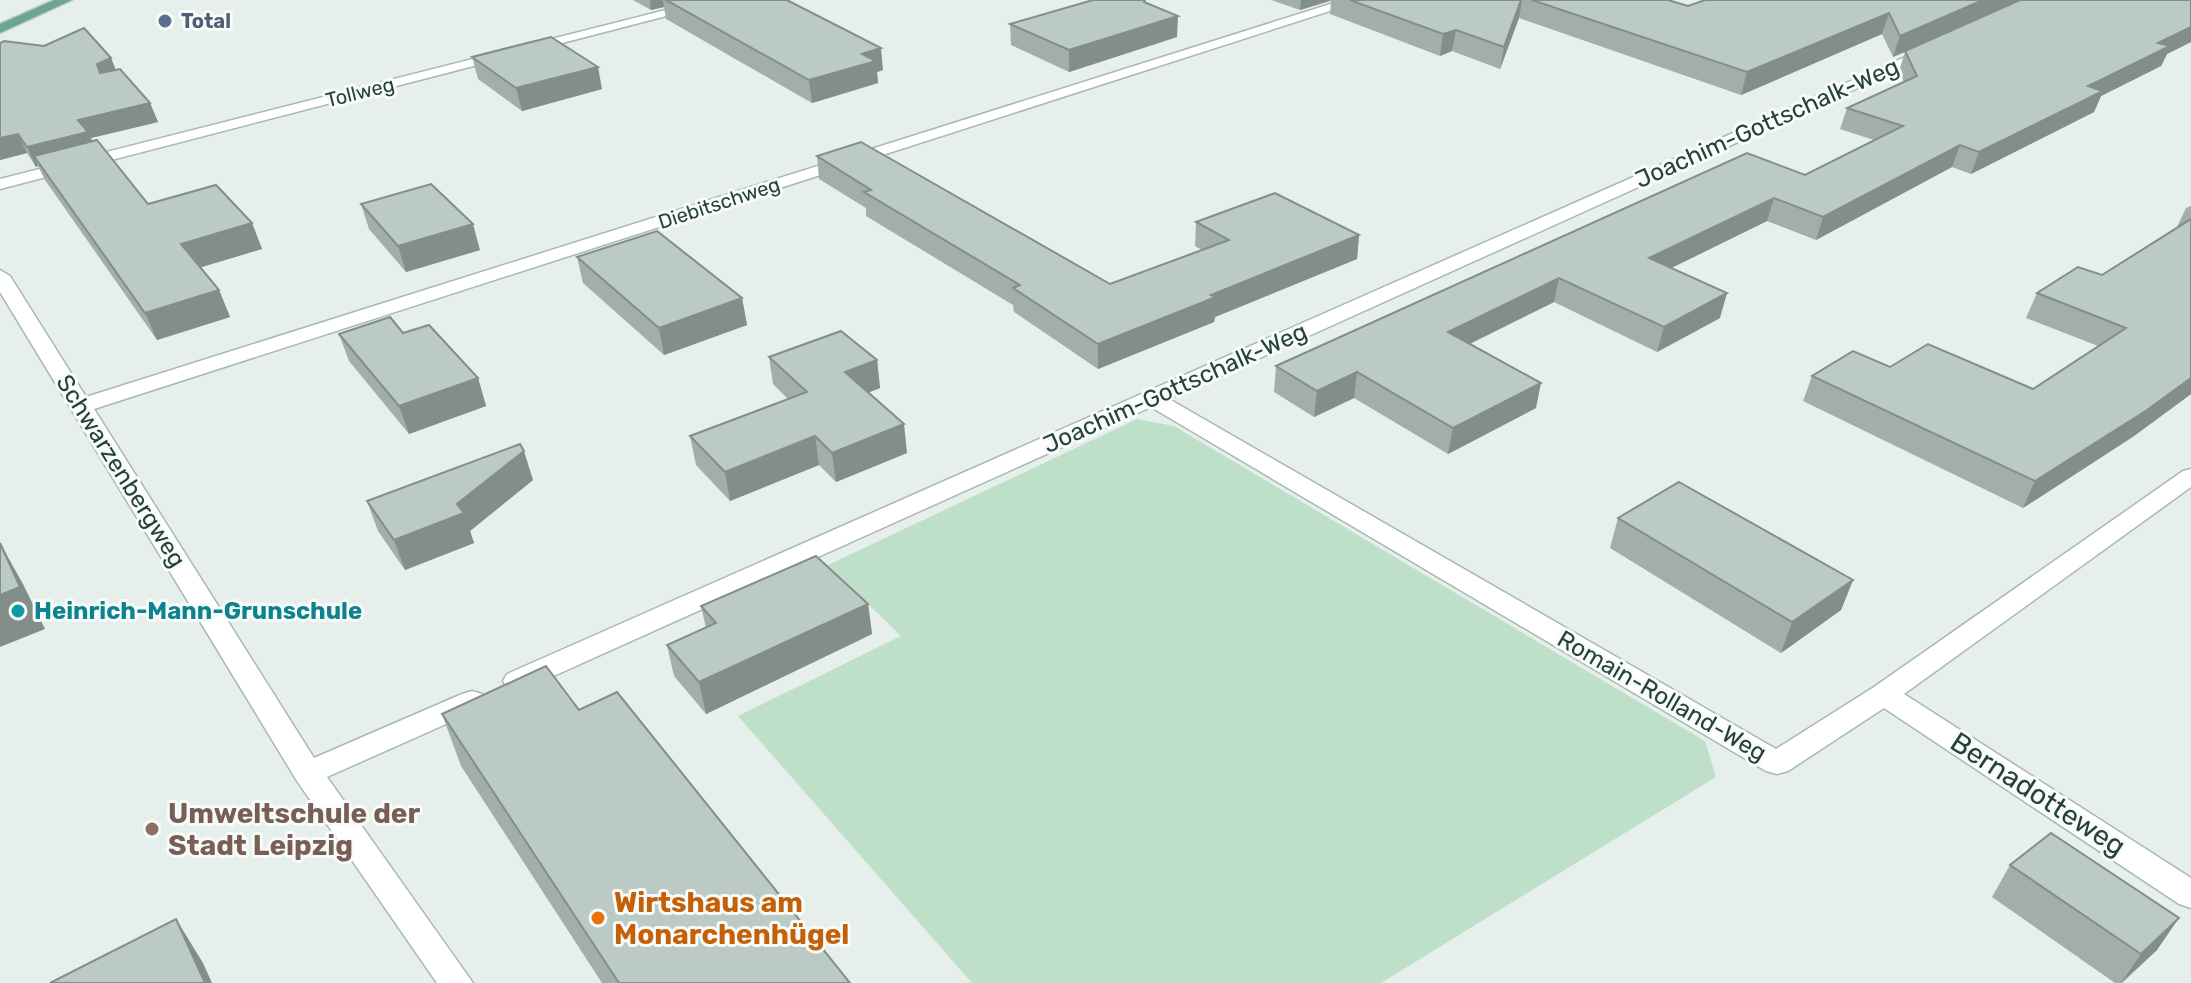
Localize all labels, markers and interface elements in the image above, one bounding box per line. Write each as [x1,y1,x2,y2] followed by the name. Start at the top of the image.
[181,9,231,33] place label: Total
[156,12,174,30] marker: Total
[1631,52,1903,194] street label: Joachim-Gottschalk-Weg
[323,72,397,112] street label: Tollweg
[655,172,783,234] street label: Diebitschweg
[1039,317,1311,459] street label: Joachim-Gottschalk-Weg
[50,370,192,572] street label: Schwarzenbergweg
[34,597,362,625] place label: Heinrich-Mann-Grunschule
[9,602,27,620] marker: Heinrich-Mann-Grunschule
[1553,625,1771,767] street label: Romain-Rolland-Weg
[1944,725,2132,863] street label: Bernadotteweg
[168,797,420,862] place label: Umweltschule der Stadt Leipzig
[143,820,161,838] marker: Umweltschule der Stadt Leipzig
[614,886,849,951] place label: Wirtshaus am Monarchenhügel
[589,909,607,927] marker: Wirtshaus am Monarchenhügel

